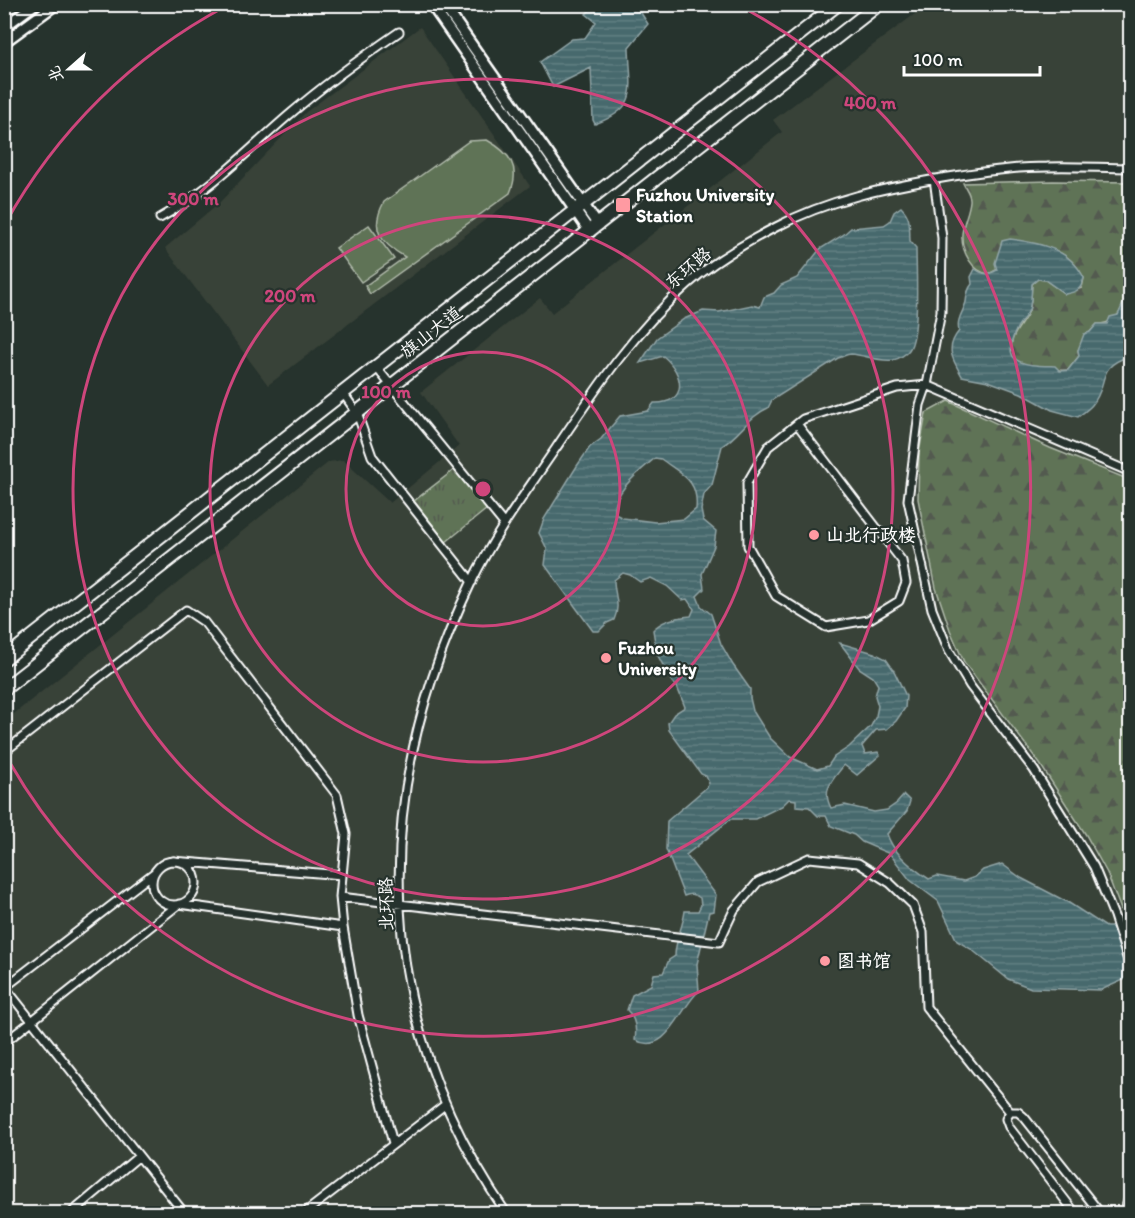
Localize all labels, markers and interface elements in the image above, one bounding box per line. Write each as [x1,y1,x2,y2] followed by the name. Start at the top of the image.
[39,39,99,99] north arrow
[904,39,1040,77] scale bar
[913,49,963,71] text: 100 m
[44,63,67,85] text: 北
[844,92,897,114] text: 400 m
[636,184,775,227] place label: Fuzhou University Station
[167,188,219,210] text: 300 m
[614,196,632,214] marker: Fuzhou University Station
[660,242,716,294] street label: 东环路
[265,285,316,307] text: 200 m
[396,301,466,363] street label: 旗山大道
[361,381,412,403] text: 100 m
[473,479,493,499] centre of rings
[826,524,916,546] place label: 山北行政楼
[807,528,821,542] marker: 山北行政楼
[618,637,697,680] place label: Fuzhou University
[599,651,613,665] marker: Fuzhou University
[375,877,397,931] street label: 北环路
[837,950,891,972] place label: 图书馆
[818,954,832,968] marker: 图书馆

